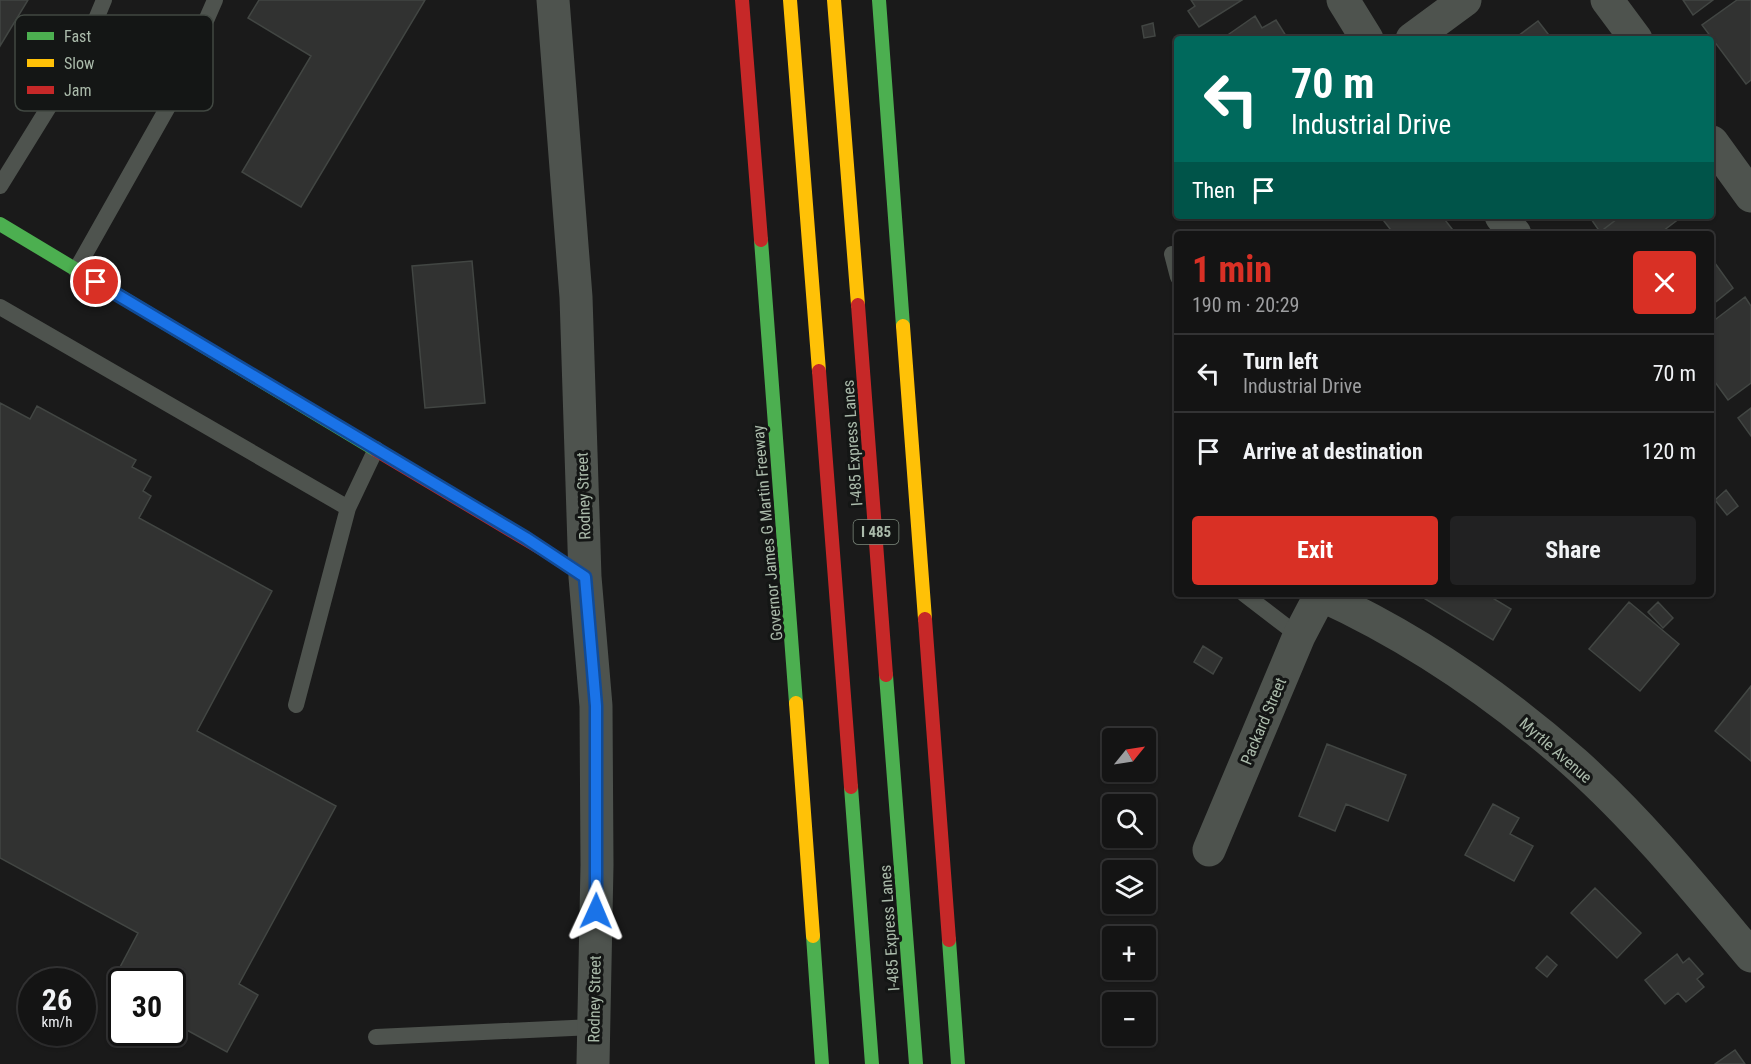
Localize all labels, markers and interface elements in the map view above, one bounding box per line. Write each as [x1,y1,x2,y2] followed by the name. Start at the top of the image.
[15,15,213,111] legend
[64,27,91,46] text: Fast
[64,54,94,73] text: Slow
[1291,59,1374,108] text: 70 m
[1192,60,1270,138] icon: left
[64,81,91,100] text: Jam
[1291,109,1451,141] text: Industrial Drive
[1247,174,1280,207] icon: arrive
[1192,178,1235,203] text: Then
[1192,249,1272,291] text: 1 min
[1633,251,1696,314] button: close
[70,256,121,307] pin
[79,265,112,298] icon: arrive
[1192,293,1299,317] text: 190 m · 20:29
[1243,349,1318,374] text: Turn left
[1192,357,1225,390] icon: left
[1653,361,1696,386] text: 70 m
[1243,374,1362,398] text: Industrial Drive
[839,379,866,507] street label: I-485 Express Lanes
[749,424,786,642] street label: Governor James G Martin Freeway
[1192,435,1225,468] icon: arrive
[1243,439,1423,464] text: Arrive at destination
[1642,439,1696,464] text: 120 m
[572,452,595,540] street label: Rodney Street
[1192,516,1438,585] button: Exit
[1450,516,1696,585] button: Share
[854,520,898,544] road number: I 485
[1237,675,1290,768] street label: Packard Street
[1516,714,1596,787] street label: Myrtle Avenue
[1102,728,1156,782] north arrow
[1102,728,1156,1046] map controls
[1102,794,1156,848] button: search
[1102,860,1156,914] button: layers
[876,864,903,992] street label: I-485 Express Lanes
[564,879,628,943] position arrow
[1102,926,1156,980] button: +
[584,955,605,1043] street label: Rodney Street
[108,968,186,1046] speed limit sign: 30
[42,982,72,1017] text: 26
[1102,992,1156,1046] button: −
[42,1013,72,1031] text: km/h

